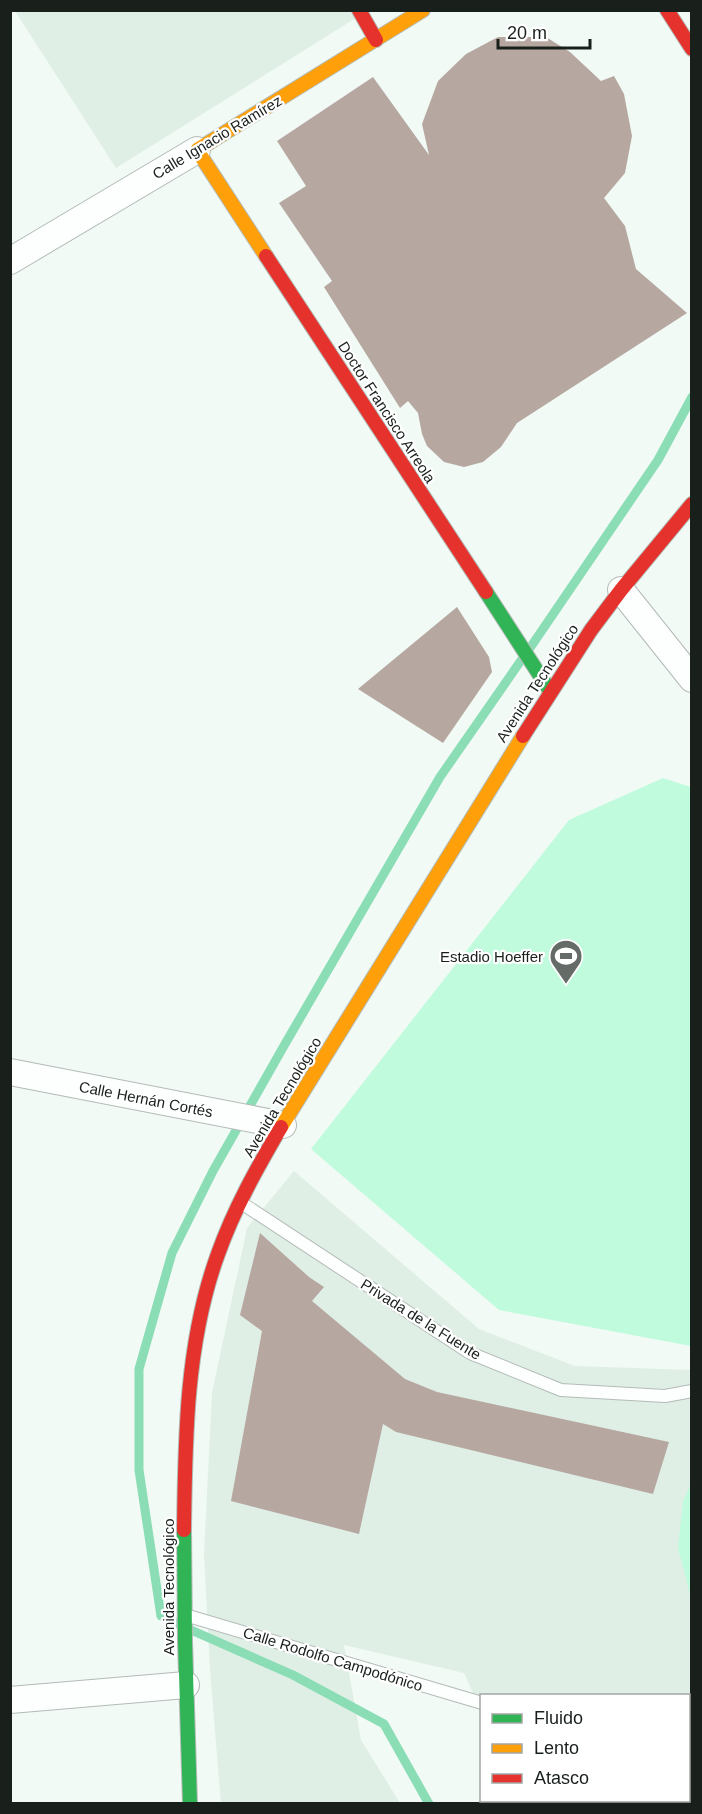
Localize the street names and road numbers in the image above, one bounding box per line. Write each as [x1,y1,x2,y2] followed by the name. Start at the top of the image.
[149,92,285,182] street label: Calle Ignacio Ramírez
[335,338,439,486] street label: Doctor Francisco Arreola
[493,621,581,745] street label: Avenida Tecnológico
[239,1034,325,1160] street label: Avenida Tecnológico
[78,1078,214,1120] street label: Calle Hernán Cortés
[358,1275,484,1363] street label: Privada de la Fuente
[160,1518,177,1656] street label: Avenida Tecnológico
[241,1624,425,1694] street label: Calle Rodolfo Campodónico

